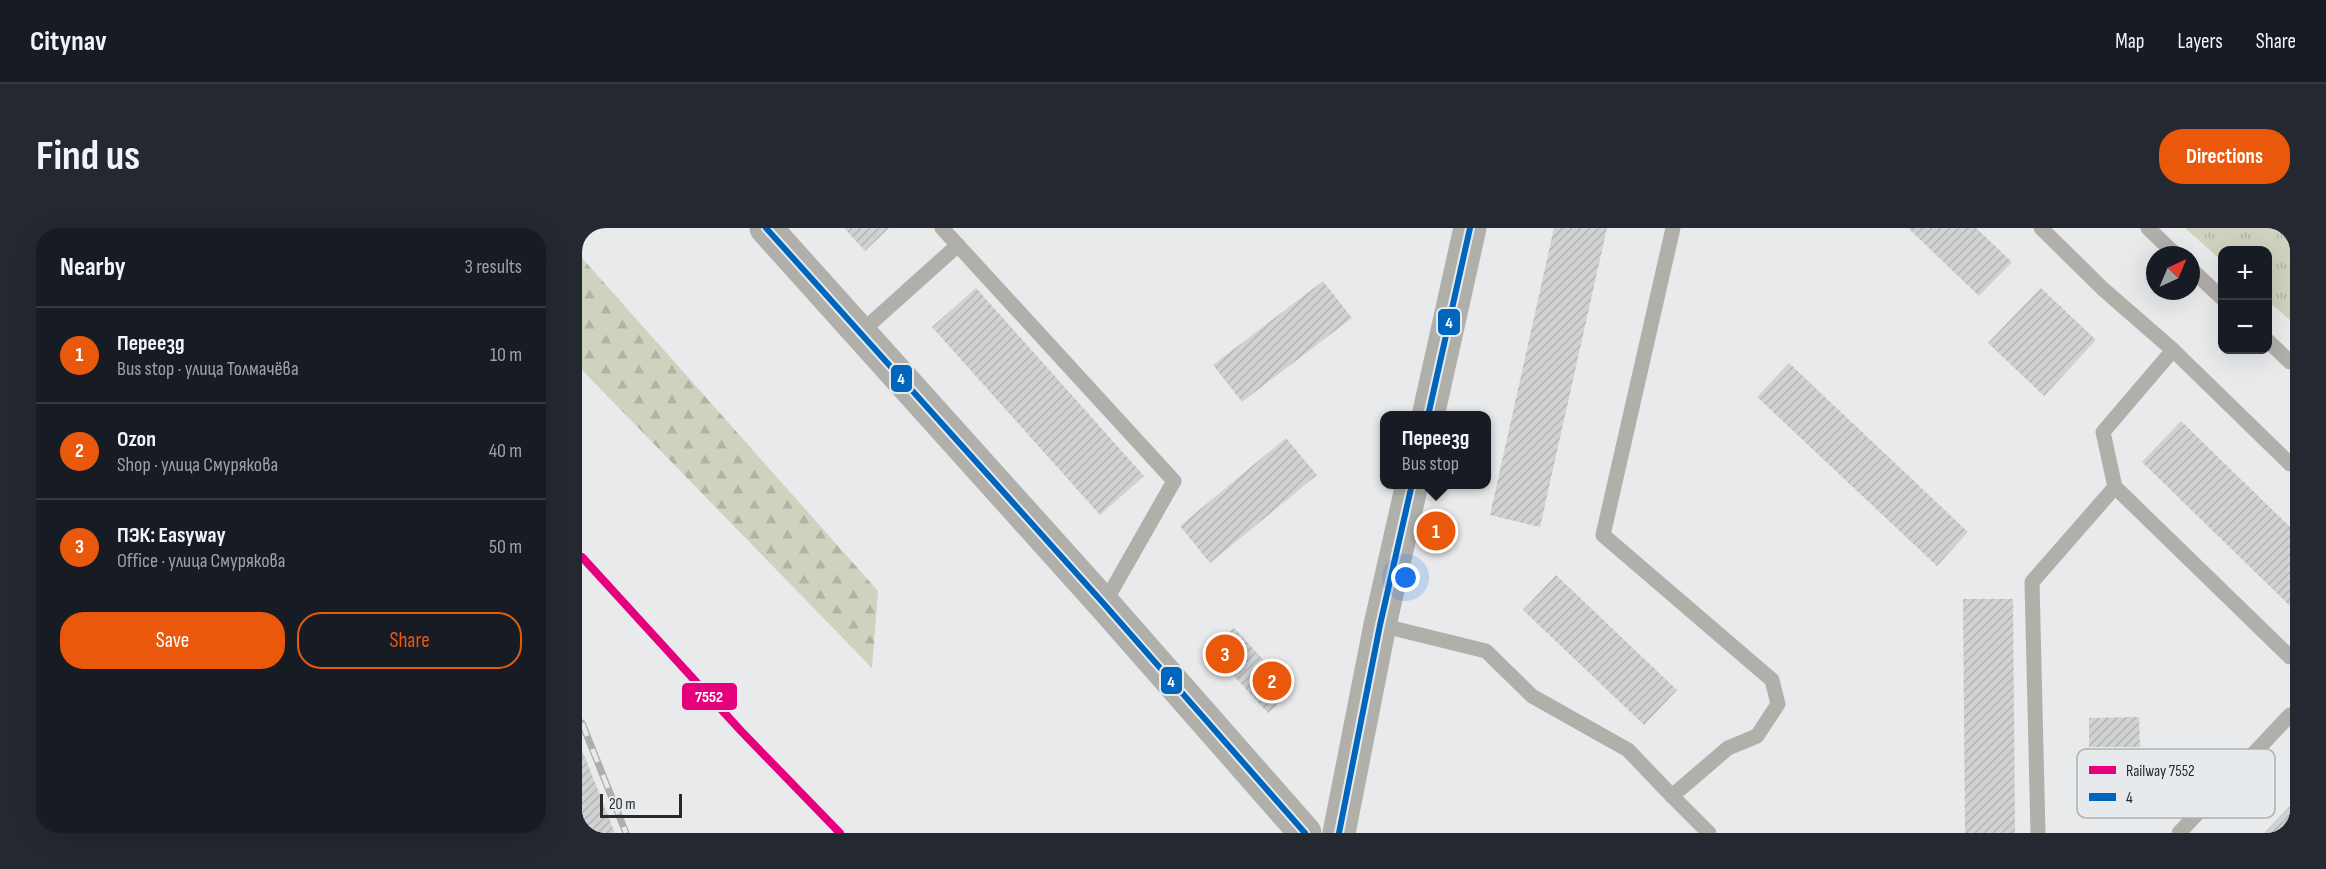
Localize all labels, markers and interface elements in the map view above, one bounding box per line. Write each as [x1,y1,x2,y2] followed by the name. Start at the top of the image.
[30,25,107,58] text: Citynav
[2115,29,2144,54] text: Map
[2177,29,2223,54] text: Layers
[2256,29,2296,54] text: Share
[2159,129,2290,184] button: Directions
[36,131,140,182] text: Find us
[2146,246,2200,300] north arrow
[2218,246,2272,354] map controls
[2218,246,2272,300] button: +
[60,252,126,283] text: Nearby
[465,255,522,279] text: 3 results
[2218,300,2272,354] button: −
[1437,308,1461,336] line badge: 4
[1445,314,1453,333] text: 4
[117,330,184,357] text: Переезд
[76,343,83,367] text: 1
[490,343,522,367] text: 10 m
[117,357,299,381] text: Bus stop · улица Толмачёва
[890,364,913,393] line badge: 4
[897,370,905,389] text: 4
[1380,411,1491,489] popup
[1402,425,1469,452] text: Переезд
[117,426,156,453] text: Ozon
[75,439,84,463] text: 2
[489,439,522,463] text: 40 m
[1402,452,1459,476] text: Bus stop
[117,453,278,477] text: Shop · улица Смурякова
[1416,508,1456,554] pin: 1
[117,522,226,549] text: ПЭК: Easyway
[75,535,84,559] text: 3
[489,535,522,559] text: 50 m
[117,549,285,573] text: Office · улица Смурякова
[1391,563,1420,592] your location
[60,612,285,669] button: Save
[297,612,522,669] button: Share
[1206,632,1244,676] pin: 3
[1252,658,1292,704] pin: 2
[1160,666,1183,695] line badge: 4
[1167,673,1175,692] text: 4
[681,682,738,711] line badge: 7552
[695,688,723,707] text: 7552
[2077,749,2275,818] legend
[2126,762,2195,781] text: Railway 7552
[2126,789,2133,808] text: 4
[600,791,682,818] scale bar
[609,795,636,814] text: 20 m

